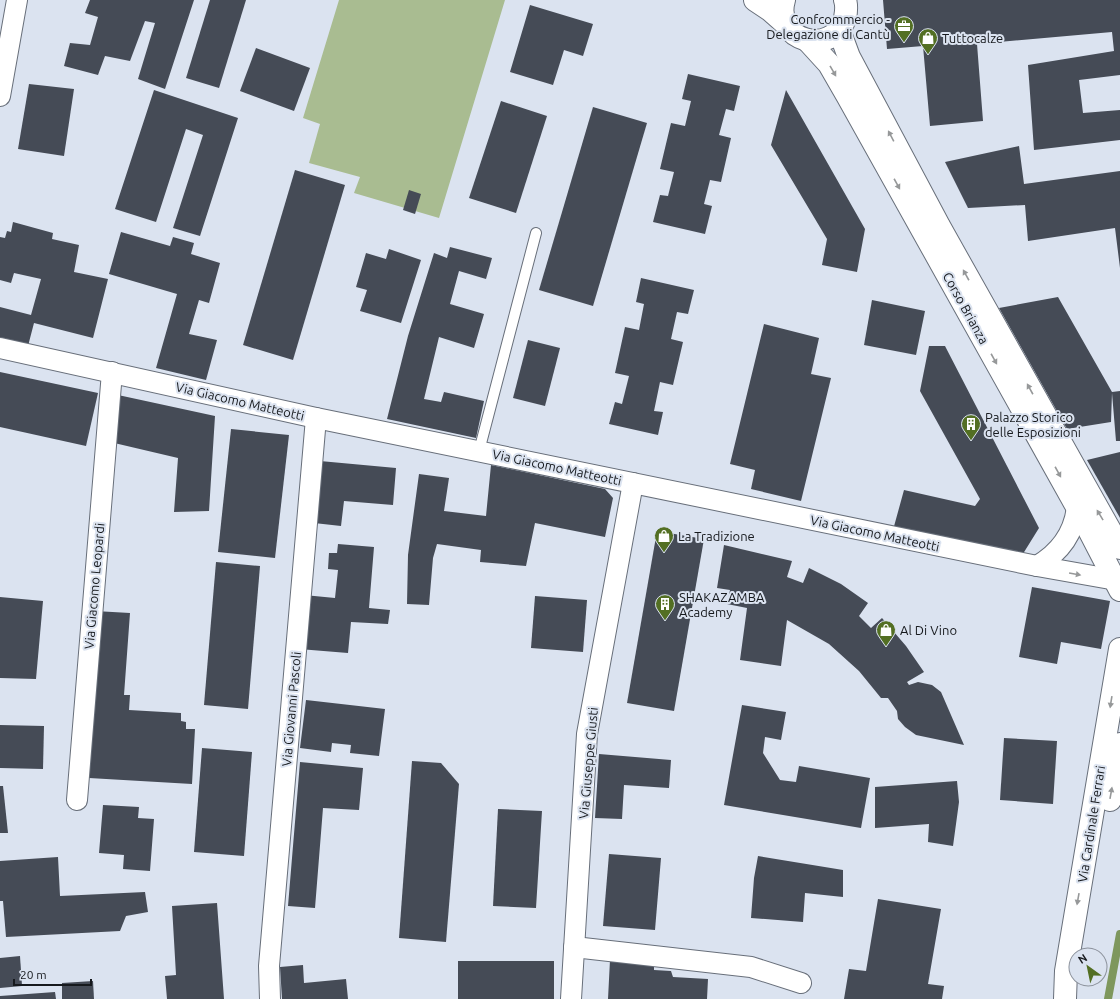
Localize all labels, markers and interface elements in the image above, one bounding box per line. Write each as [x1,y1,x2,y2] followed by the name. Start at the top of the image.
[766,12,890,41] place label: Confcommercio - Delegazione di Cantù
[893,15,915,43] office icon: Confcommercio - Delegazione di Cantù
[917,27,939,55] shop icon: Tuttocalze
[942,31,1003,45] place label: Tuttocalze
[829,65,836,77] one-way arrow
[888,131,894,142] one-way arrow
[893,178,900,190] one-way arrow
[941,270,991,346] street label: Corso Brianza
[963,270,970,281] one-way arrow
[991,353,998,365] one-way arrow
[174,379,306,423] street label: Via Giacomo Matteotti
[1026,383,1033,395] one-way arrow
[985,410,1081,439] place label: Palazzo Storico delle Esposizioni
[960,413,982,441] building icon: Palazzo Storico delle Esposizioni
[491,446,623,488] street label: Via Giacomo Matteotti
[1054,466,1061,478] one-way arrow
[1097,509,1104,520] one-way arrow
[809,512,941,554] street label: Via Giacomo Matteotti
[82,522,106,650] street label: Via Giacomo Leopardi
[653,525,675,553] shop icon: La Tradizione
[678,529,755,543] place label: La Tradizione
[1069,571,1081,577] one-way arrow
[679,590,765,619] place label: SHAKAZAMBA Academy
[654,593,676,621] building icon: SHAKAZAMBA Academy
[875,619,897,647] shop icon: Al Di Vino
[900,623,957,637] place label: Al Di Vino
[279,651,303,767] street label: Via Giovanni Pascoli
[1108,695,1114,708] one-way arrow
[576,707,600,819] street label: Via Giuseppe Giusti
[1075,765,1107,883] street label: Via Cardinale Ferrari
[1109,786,1115,799] one-way arrow
[1075,893,1081,905] one-way arrow
[1068,947,1108,987] north arrow
[1076,951,1089,966] text: N
[14,961,91,987] scale bar
[20,968,47,981] text: 20 m

